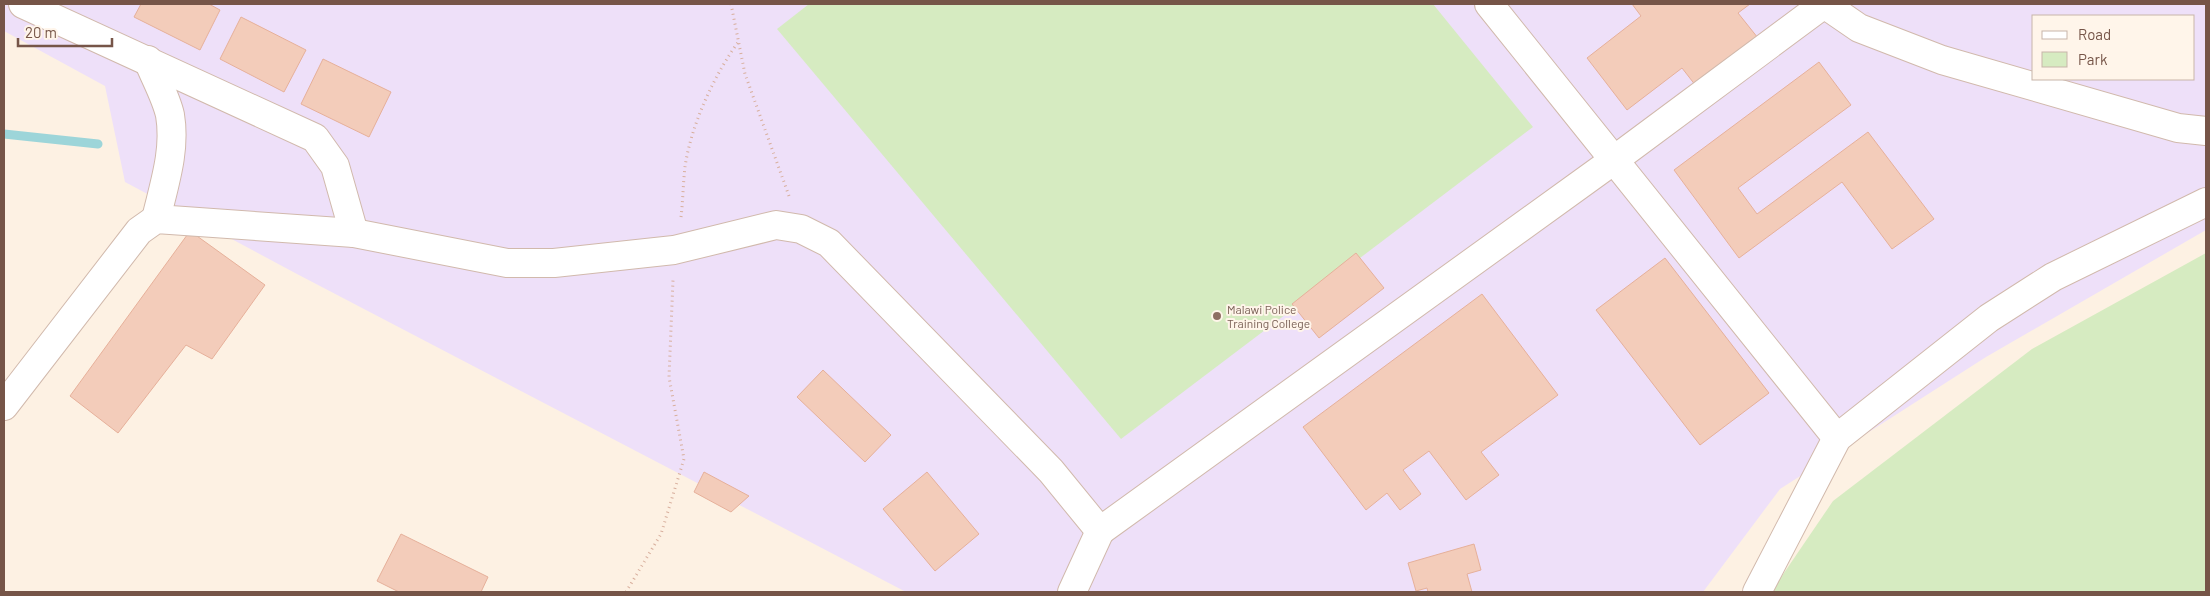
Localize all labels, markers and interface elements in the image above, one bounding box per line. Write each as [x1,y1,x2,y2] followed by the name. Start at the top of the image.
[18,15,111,47] scale bar
[2032,15,2195,80] legend
[25,23,57,41] text: 20 m
[2078,25,2111,43] text: Road
[2078,50,2108,68] text: Park
[1227,302,1310,330] place label: Malawi Police Training College
[1211,310,1223,322] marker: Malawi Police Training College

